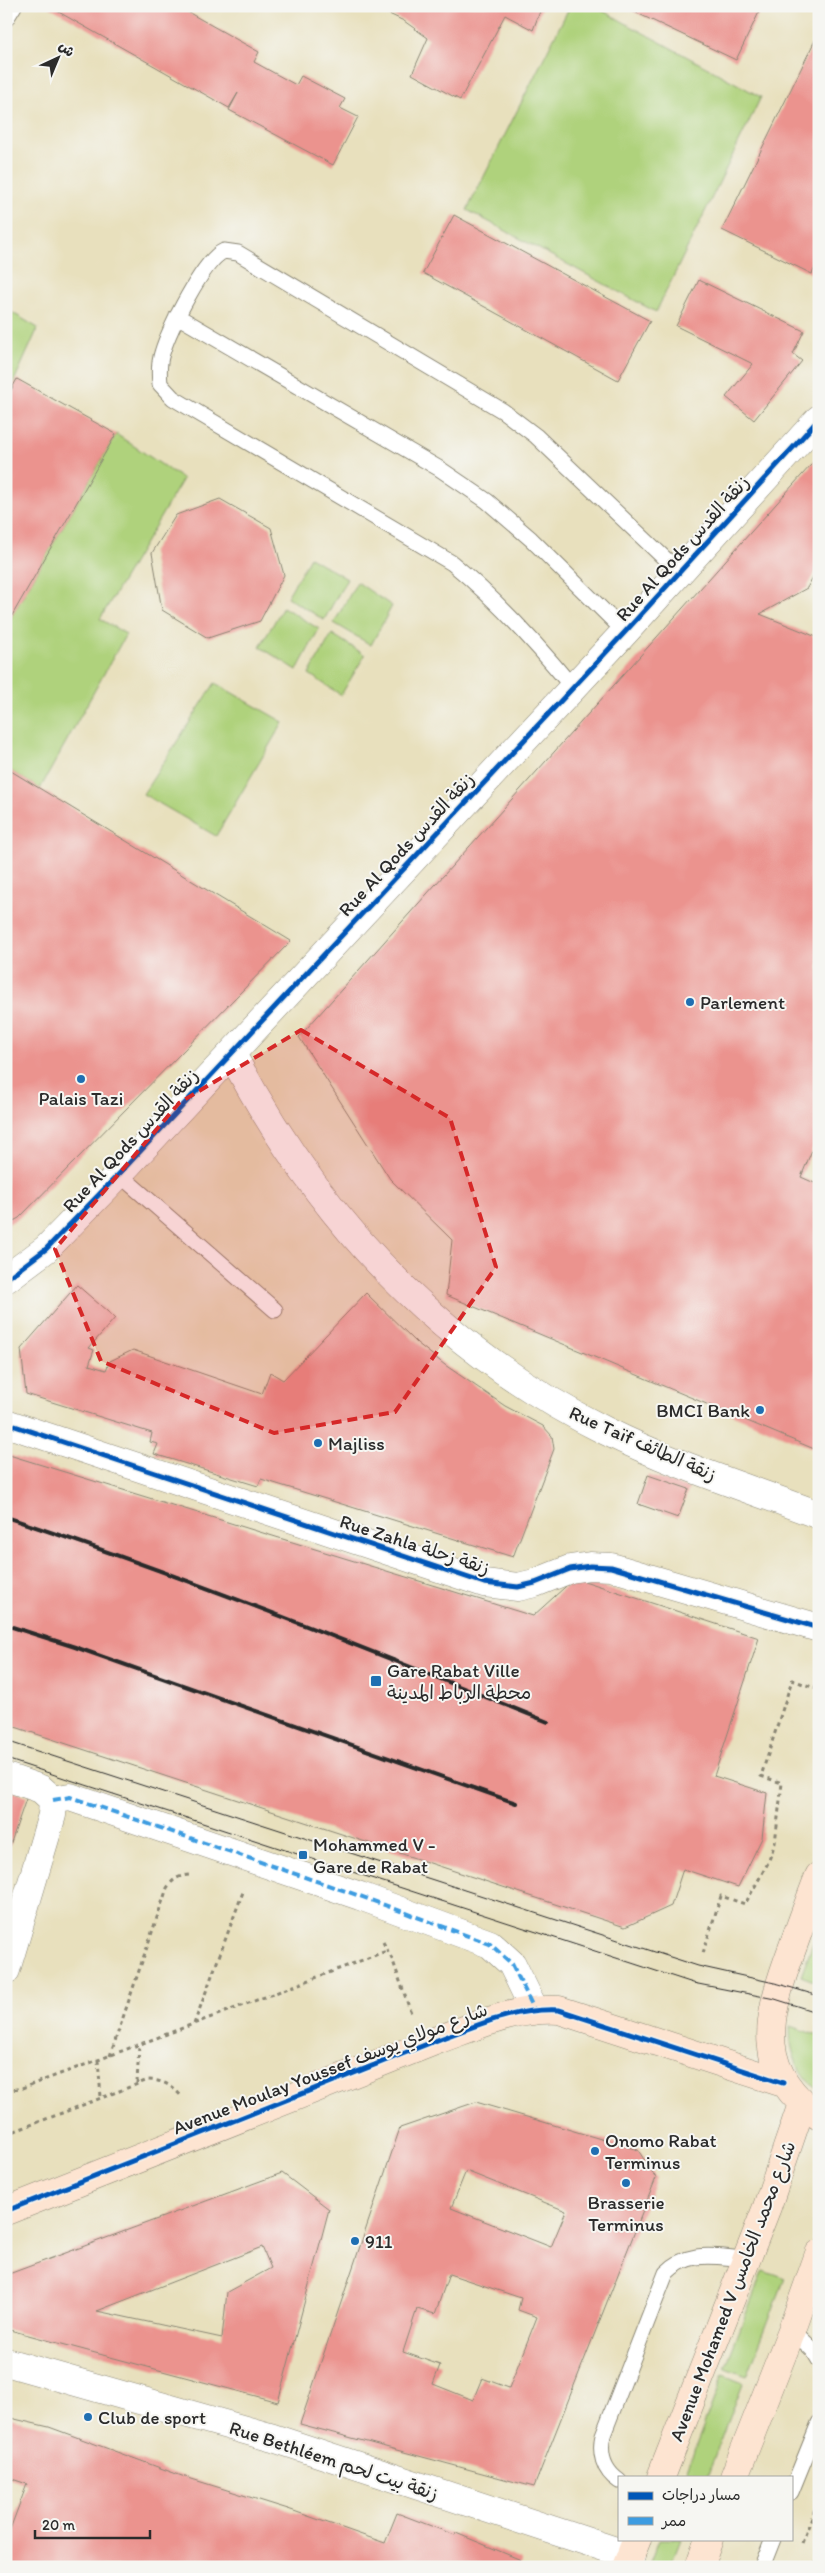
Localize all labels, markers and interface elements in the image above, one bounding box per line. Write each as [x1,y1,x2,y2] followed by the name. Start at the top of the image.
[32,32,82,82] north arrow
[55,38,78,60] text: ش
[611,471,754,626] street label: Rue Al Qods زنقة القدس
[334,768,479,921] street label: Rue Al Qods زنقة القدس
[700,991,785,1014] place label: Parlement
[684,996,696,1008] marker: Parlement
[58,1064,203,1217] street label: Rue Al Qods زنقة القدس
[75,1073,87,1085] marker: Palais Tazi
[39,1087,123,1110] place label: Palais Tazi
[656,1399,750,1422] place label: BMCI Bank
[566,1401,720,1486] street label: Rue Taïf زنقة الطائف
[754,1404,766,1416] marker: BMCI Bank
[328,1432,385,1455] place label: Majliss
[312,1437,324,1449] marker: Majliss
[337,1509,493,1580] street label: Rue Zahla زنقة زحلة
[387,1659,531,1704] place label: Gare Rabat Ville محطة الرباط المدينة
[369,1674,383,1688] marker: Gare Rabat Ville محطة الرباط المدينة
[313,1833,436,1878] place label: Mohammed V - Gare de Rabat
[297,1849,309,1861] marker: Mohammed V - Gare de Rabat
[169,1998,492,2142] street label: Avenue Moulay Youssef شارع مولاي يوسف
[605,2129,717,2174] place label: Onomo Rabat Terminus
[664,2138,802,2445] street label: Avenue Mohamed V شارع محمد الخامس
[589,2145,601,2157] marker: Onomo Rabat Terminus
[620,2177,632,2189] marker: Brasserie Terminus
[587,2191,665,2236] place label: Brasserie Terminus
[365,2230,393,2253] place label: 911
[349,2235,361,2247] marker: 911
[98,2406,206,2429] place label: Club de sport
[82,2411,94,2423] marker: Club de sport
[226,2416,441,2508] street label: Rue Bethléem زنقة بيت لحم
[618,2476,792,2540] legend
[662,2486,741,2504] text: مسار دراجات
[35,2508,150,2540] scale bar
[660,2512,686,2530] text: ممر
[42,2516,76,2534] text: 20 m

